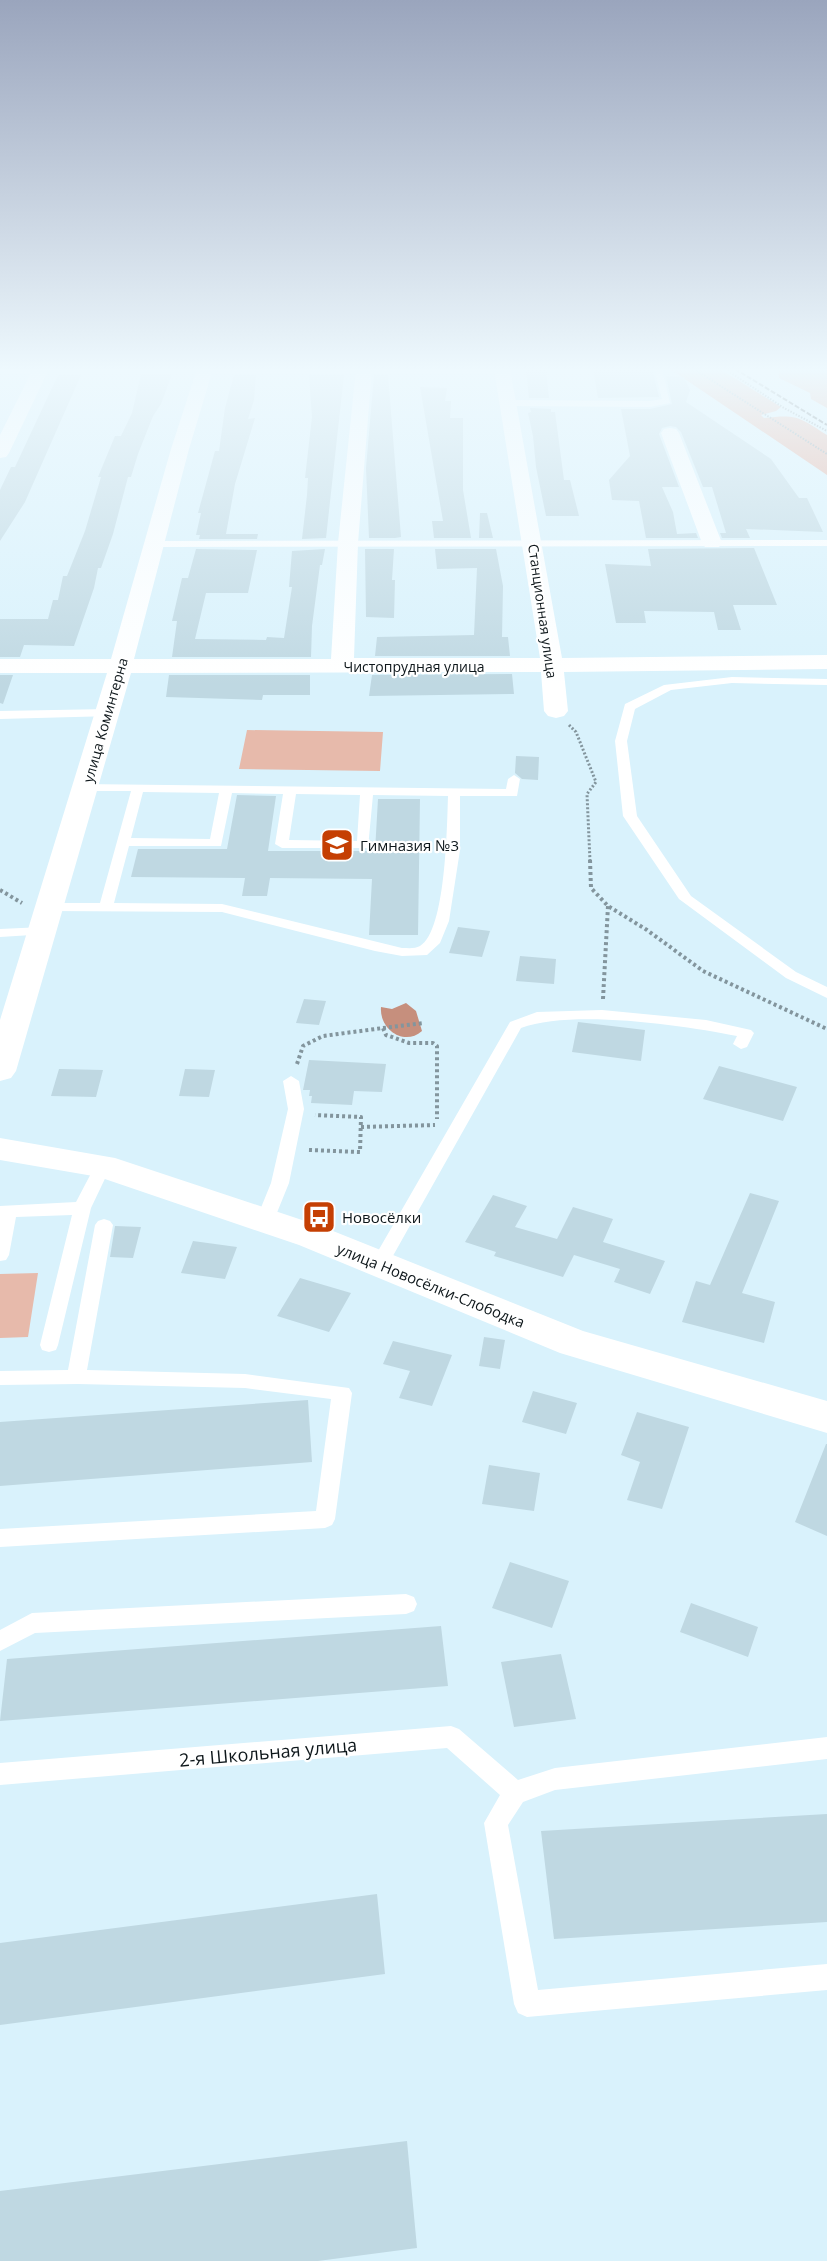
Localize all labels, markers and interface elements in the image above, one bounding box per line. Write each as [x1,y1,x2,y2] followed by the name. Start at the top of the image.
[524,543,562,679] street label: Станционная улица
[78,656,132,784] street label: улица Коминтерна
[343,657,485,676] street label: Чистопрудная улица
[319,827,355,863] school or university icon: Гимназия №3
[360,835,459,855] place label: Гимназия №3
[301,1199,337,1235] bus stop icon: Новосёлки
[342,1207,421,1227] place label: Новосёлки
[334,1238,528,1332] street label: улица Новосёлки-Слободка
[178,1732,358,1772] street label: 2-я Школьная улица

